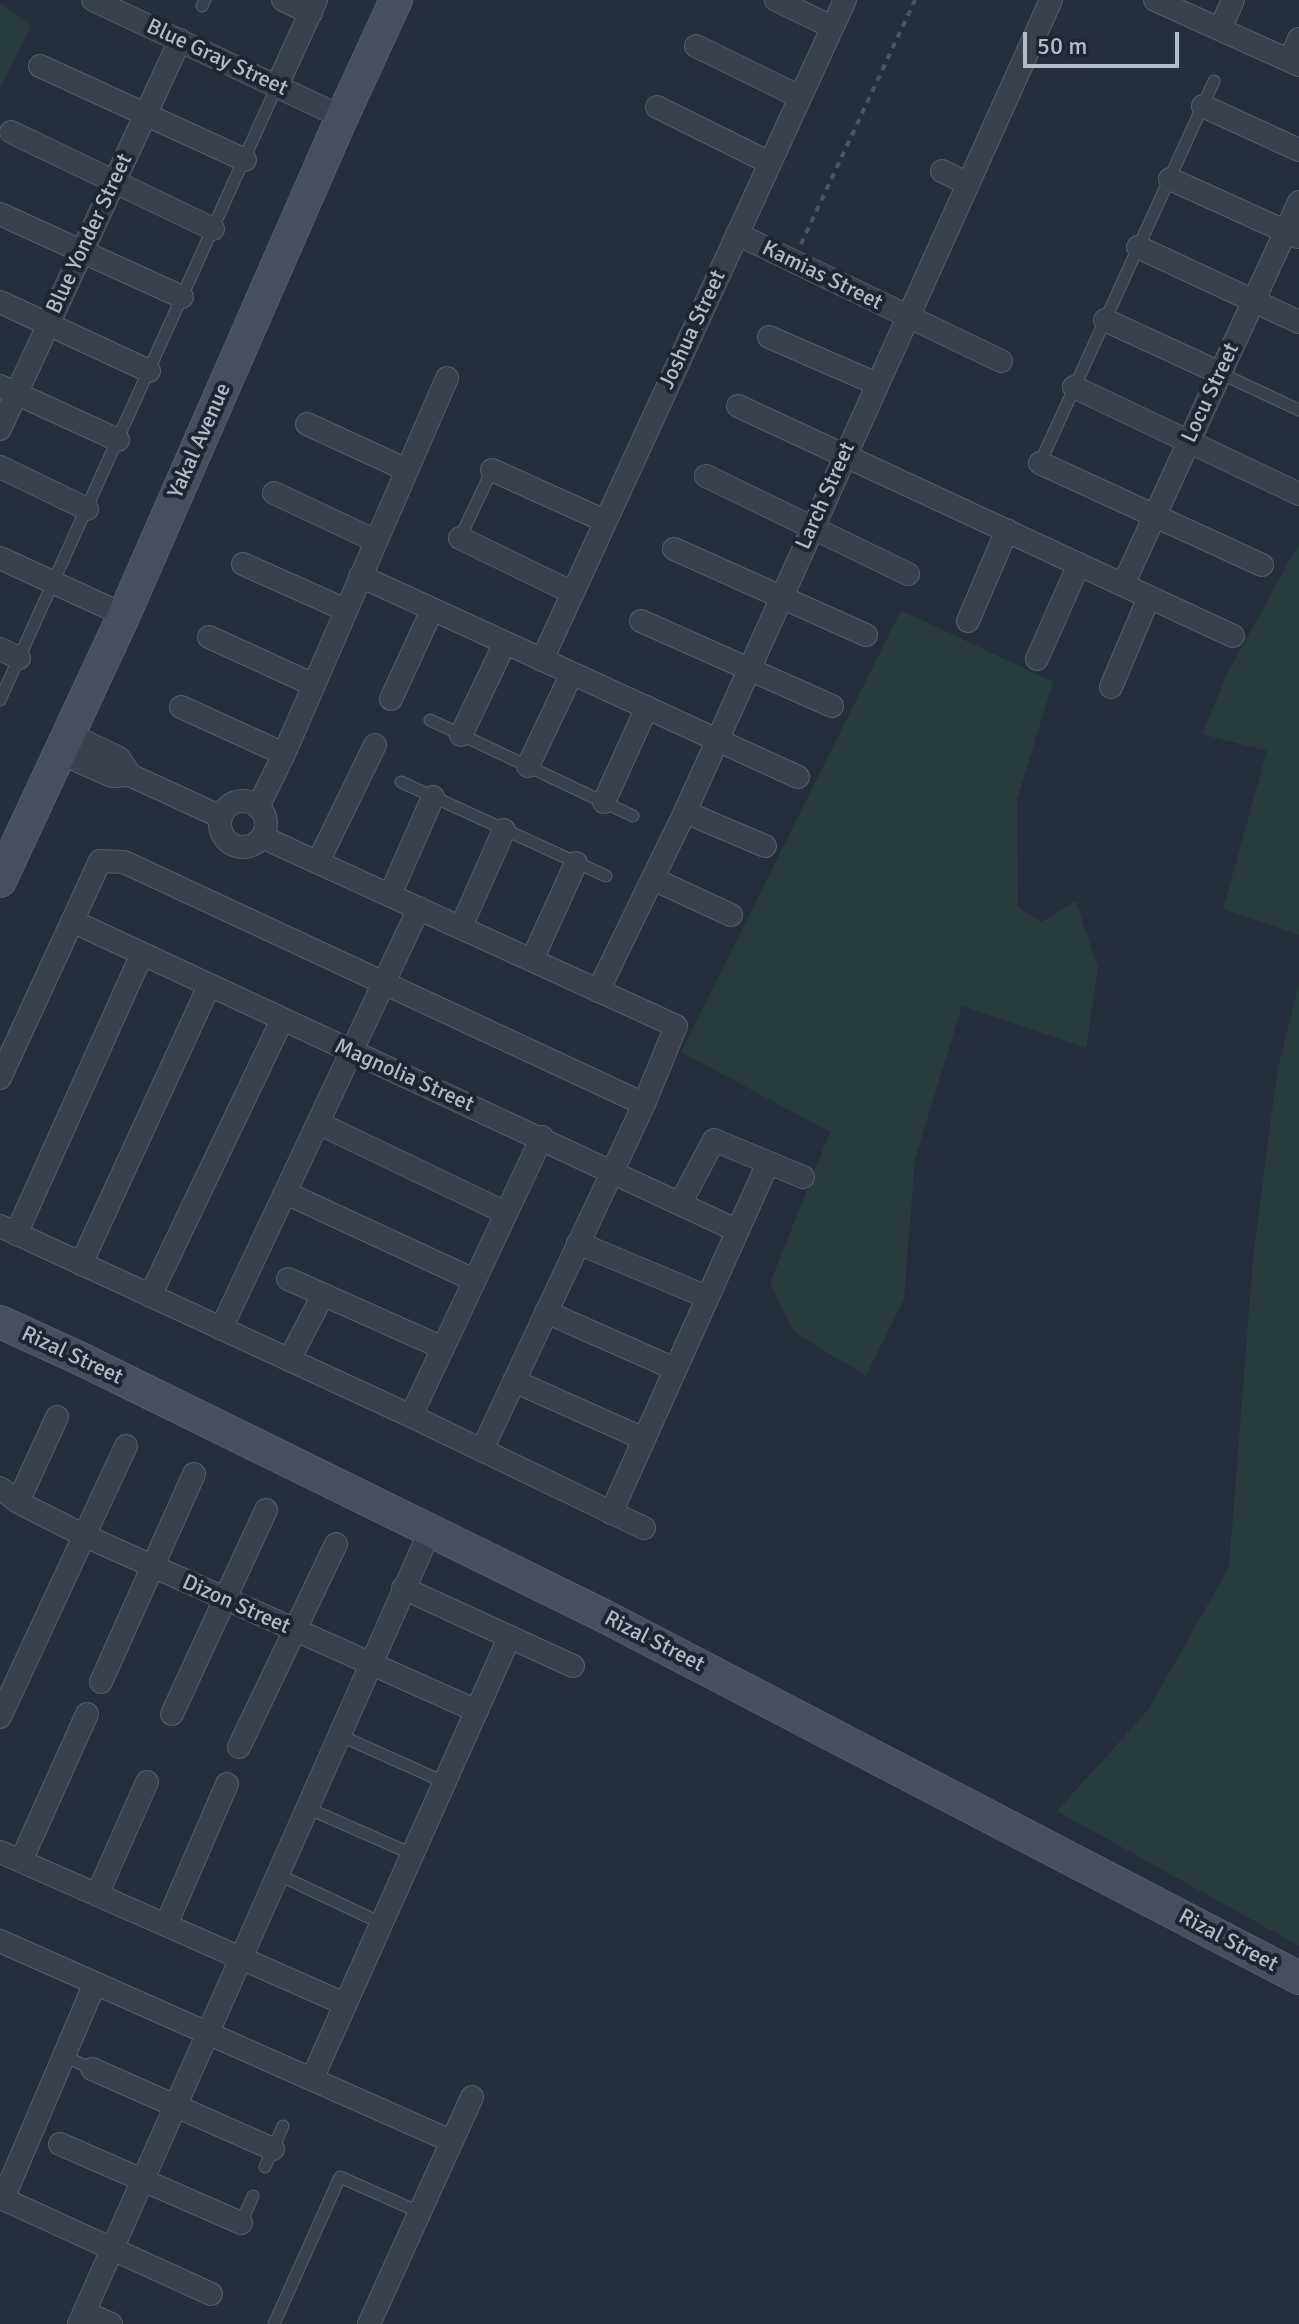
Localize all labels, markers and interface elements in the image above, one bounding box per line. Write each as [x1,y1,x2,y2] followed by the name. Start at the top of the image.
[142,14,292,102] street label: Blue Gray Street
[1027,16,1183,66] scale bar
[1037,31,1087,61] text: 50 m
[41,150,139,318] street label: Blue Yonder Street
[757,235,887,317] street label: Kamias Street
[654,266,732,394] street label: Joshua Street
[1176,339,1246,447] street label: Locu Street
[163,379,237,503] street label: Yakal Avenue
[791,438,861,554] street label: Larch Street
[330,1034,478,1118] street label: Magnolia Street
[17,1321,127,1391] street label: Rizal Street
[178,1569,294,1641] street label: Dizon Street
[600,1606,708,1678] street label: Rizal Street
[1174,1904,1282,1978] street label: Rizal Street

